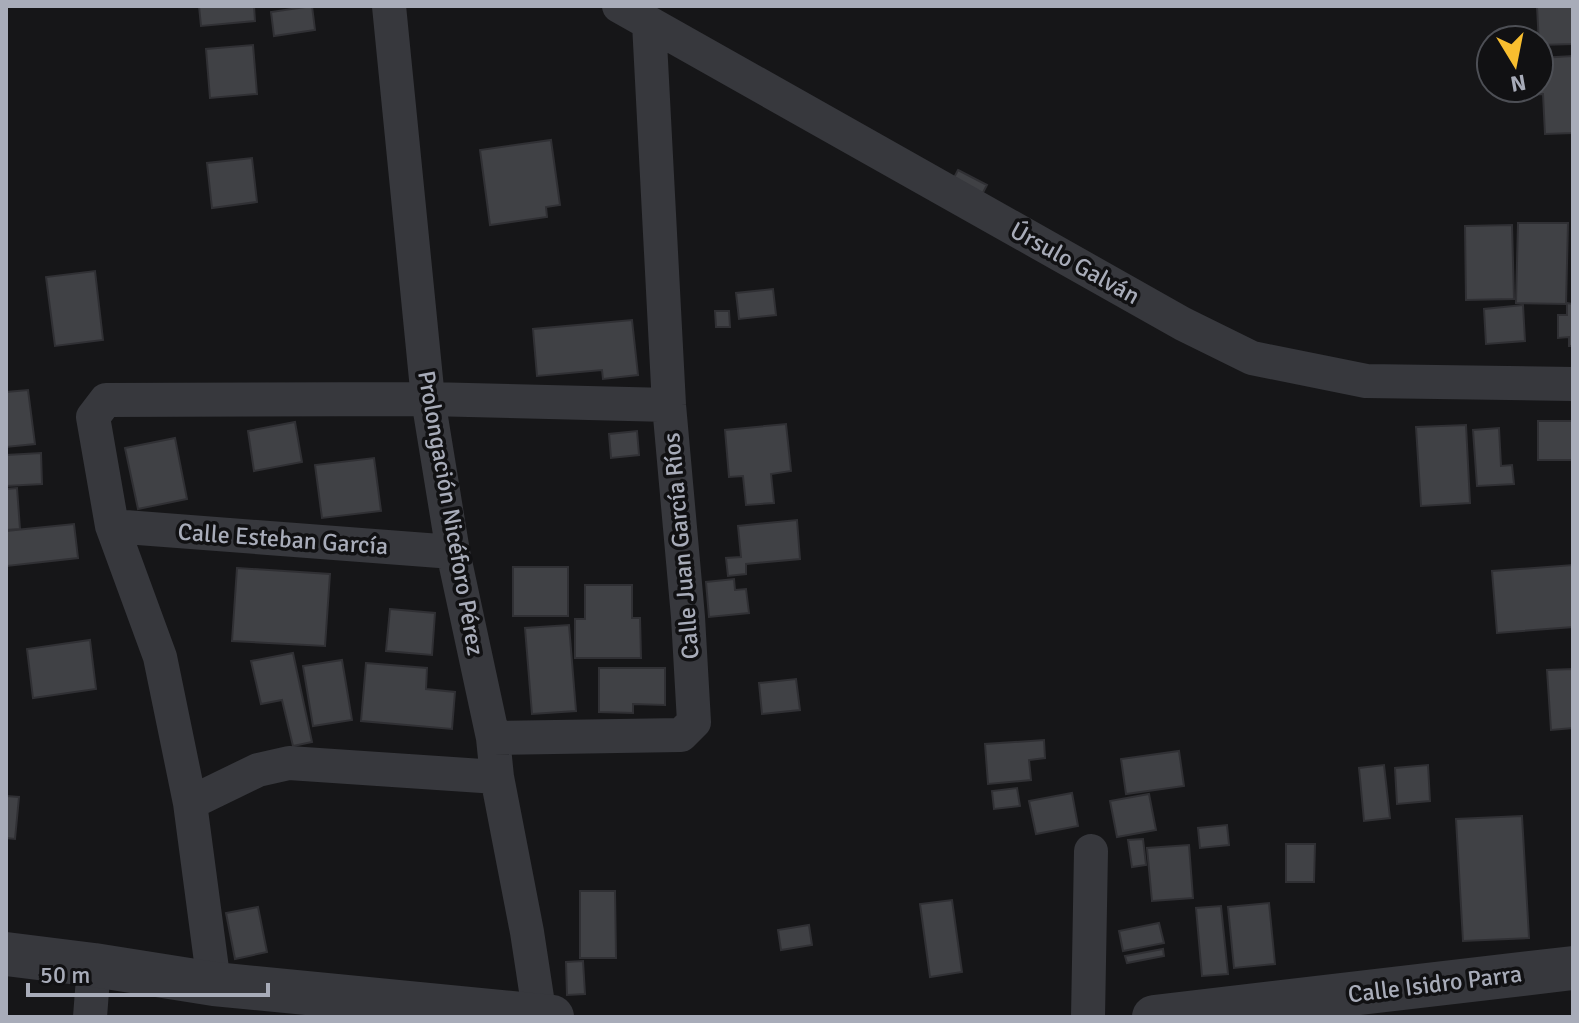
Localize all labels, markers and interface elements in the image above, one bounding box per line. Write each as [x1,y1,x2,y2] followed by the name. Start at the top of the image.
[1475,24,1555,104] north arrow
[1509,69,1528,98] text: N
[1005,215,1145,311] street label: Úrsulo Galván
[411,368,491,658] street label: Prolongación Nicéforo Pérez
[656,432,706,660] street label: Calle Juan García Ríos
[177,517,389,561] street label: Calle Esteban García
[28,947,268,997] scale bar
[1346,958,1524,1010] street label: Calle Isidro Parra
[40,960,90,990] text: 50 m

